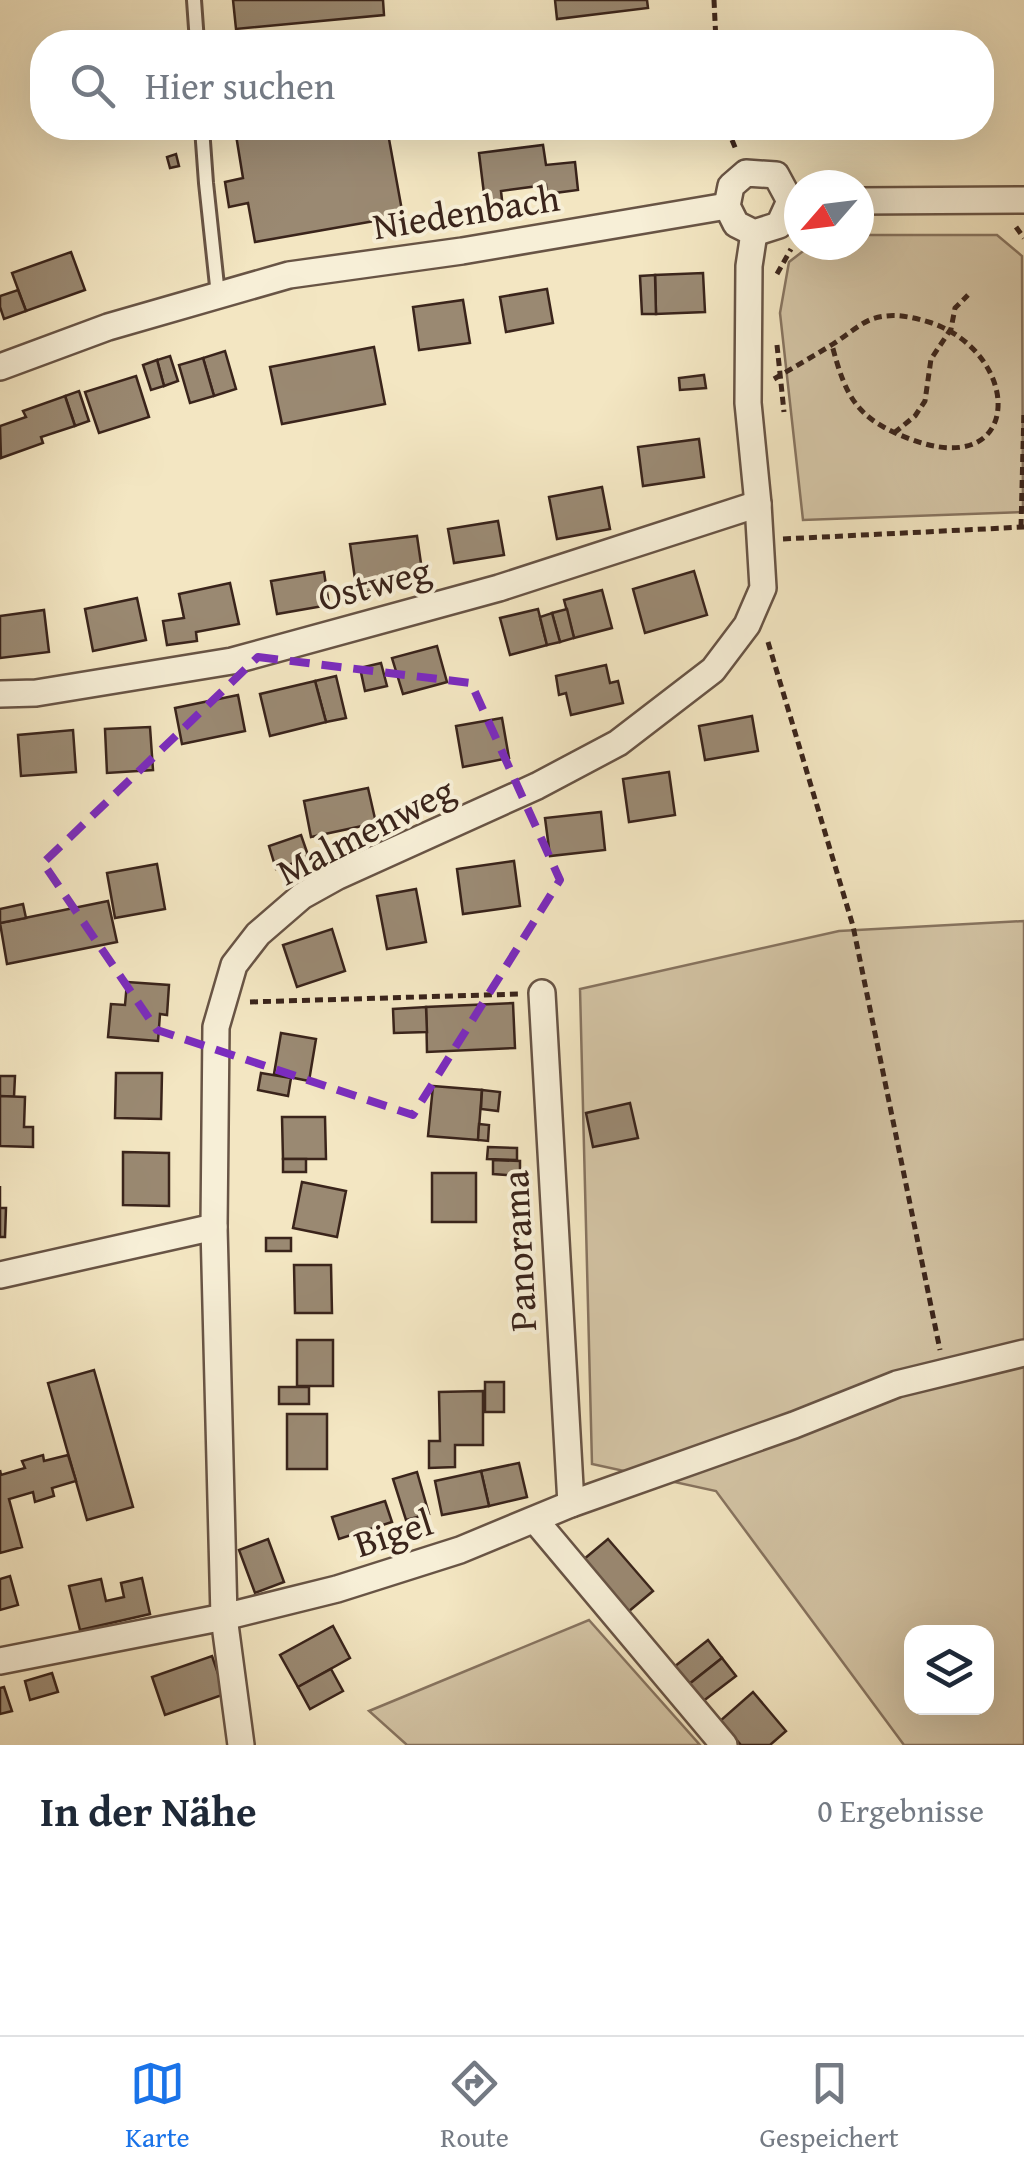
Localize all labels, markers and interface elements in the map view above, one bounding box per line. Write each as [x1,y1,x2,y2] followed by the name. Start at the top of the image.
[30,30,994,140] search box
[145,57,335,113] text: Hier suchen
[65,58,120,113] icon: search
[369,169,563,253] street label: Niedenbach
[784,170,874,260] north arrow
[311,541,437,625] street label: Ostweg
[266,761,464,899] street label: Malmenweg
[486,1169,550,1333] street label: Panorama
[346,1493,440,1571] street label: Bigel
[904,1625,994,1715] map controls
[904,1625,994,1715] button: layers
[40,1780,257,1841] text: In der Nähe
[817,1787,984,1834] text: 0 Ergebnisse
[125,2056,190,2157] tab: Karte
[440,2056,509,2157] tab: Route
[760,2056,899,2157] tab: Gespeichert

